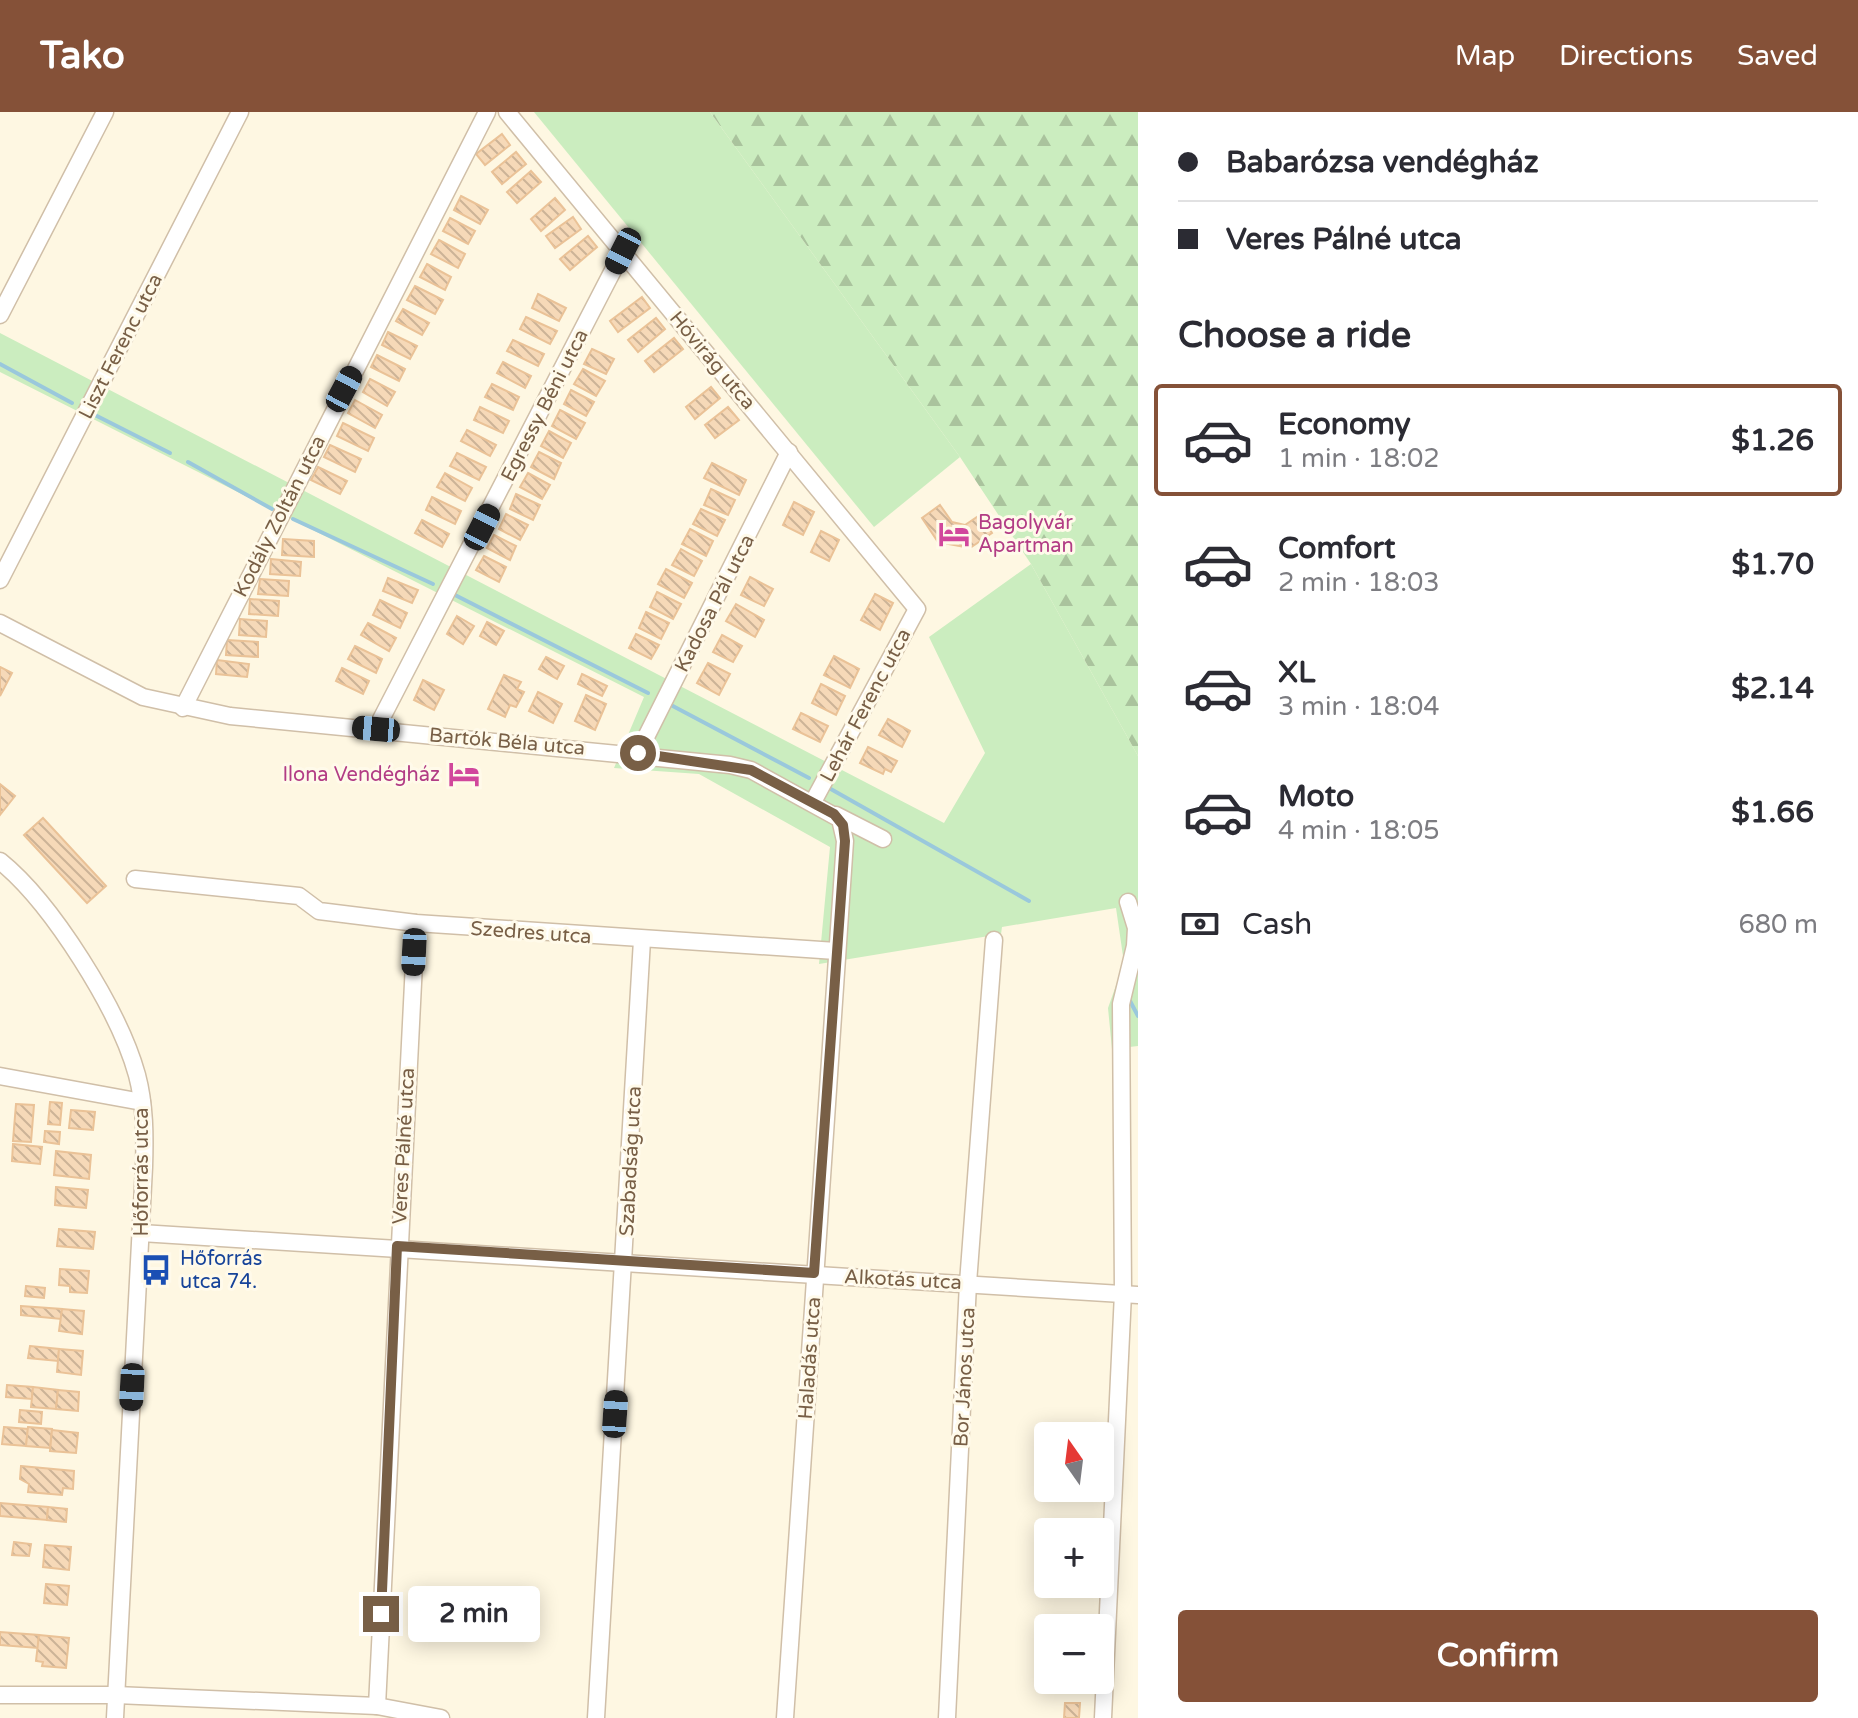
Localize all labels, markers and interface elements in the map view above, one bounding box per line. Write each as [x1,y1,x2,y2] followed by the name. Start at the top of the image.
[40,33,125,79] text: Tako
[1455,39,1515,73] text: Map
[1559,39,1693,73] text: Directions
[1737,39,1818,73] text: Saved
[1226,144,1539,181] text: Babarózsa vendégház
[1226,221,1462,258] text: Veres Pálné utca
[601,224,645,278] car
[74,270,168,423] street label: Liszt Ferenc utca
[664,307,760,415] street label: Hóvirág utca
[1178,314,1411,357] text: Choose a ride
[496,325,594,486] street label: Egressy Béni utca
[322,362,366,416] car
[1182,404,1254,476] icon: car
[1278,406,1411,443] text: Economy
[1731,422,1814,459] text: $1.26
[229,432,331,601] street label: Kodály Zoltán utca
[1278,443,1440,474] text: 1 min · 18:02
[460,500,504,554] car
[978,511,1074,558] place label: Bagolyvár Apartman
[937,517,971,551] hotel icon: Bagolyvár Apartman
[1182,528,1254,600] icon: car
[1278,530,1396,567] text: Comfort
[670,531,760,676] street label: Kadosa Pál utca
[1732,546,1814,583] text: $1.70
[1278,567,1440,598] text: 2 min · 18:03
[815,625,916,786] street label: Lehár Ferenc utca
[1182,652,1254,724] icon: car
[1278,654,1315,691] text: XL
[1731,670,1814,707] text: $2.14
[1278,691,1440,722] text: 3 min · 18:04
[351,715,401,743] car
[428,723,586,761] street label: Bartók Béla utca
[620,735,656,771] route start
[447,757,481,791] hotel icon: Ilona Vendégház
[283,763,440,787] place label: Ilona Vendégház
[1182,776,1254,848] icon: car
[1278,778,1354,815] text: Moto
[1731,794,1814,831] text: $1.66
[1278,815,1440,846] text: 4 min · 18:05
[1178,902,1222,946] icon: cash
[1242,906,1312,943] text: Cash
[1738,909,1818,940] text: 680 m
[470,917,592,949] street label: Szedres utca
[401,927,427,977] car
[388,1067,420,1225] street label: Veres Pálné utca
[615,1085,647,1237] street label: Szabadság utca
[130,1107,154,1237] street label: Hőforrás utca
[180,1247,262,1294] place label: Hőforrás utca 74.
[139,1253,173,1287] bus stop icon: Hőforrás utca 74.
[843,1265,962,1295] street label: Alkotás utca
[794,1296,826,1420] street label: Haladás utca
[949,1306,981,1448] street label: Bor János utca
[119,1362,145,1412] car
[601,1389,629,1439] car
[1034,1422,1114,1502] north arrow
[1034,1422,1114,1694] map controls
[1034,1518,1114,1598] button: +
[409,1586,541,1642] callout: 2 min
[363,1596,399,1632] route end
[439,1598,509,1629] text: 2 min
[1178,1610,1818,1702] button: Confirm
[1034,1614,1114,1694] button: −

